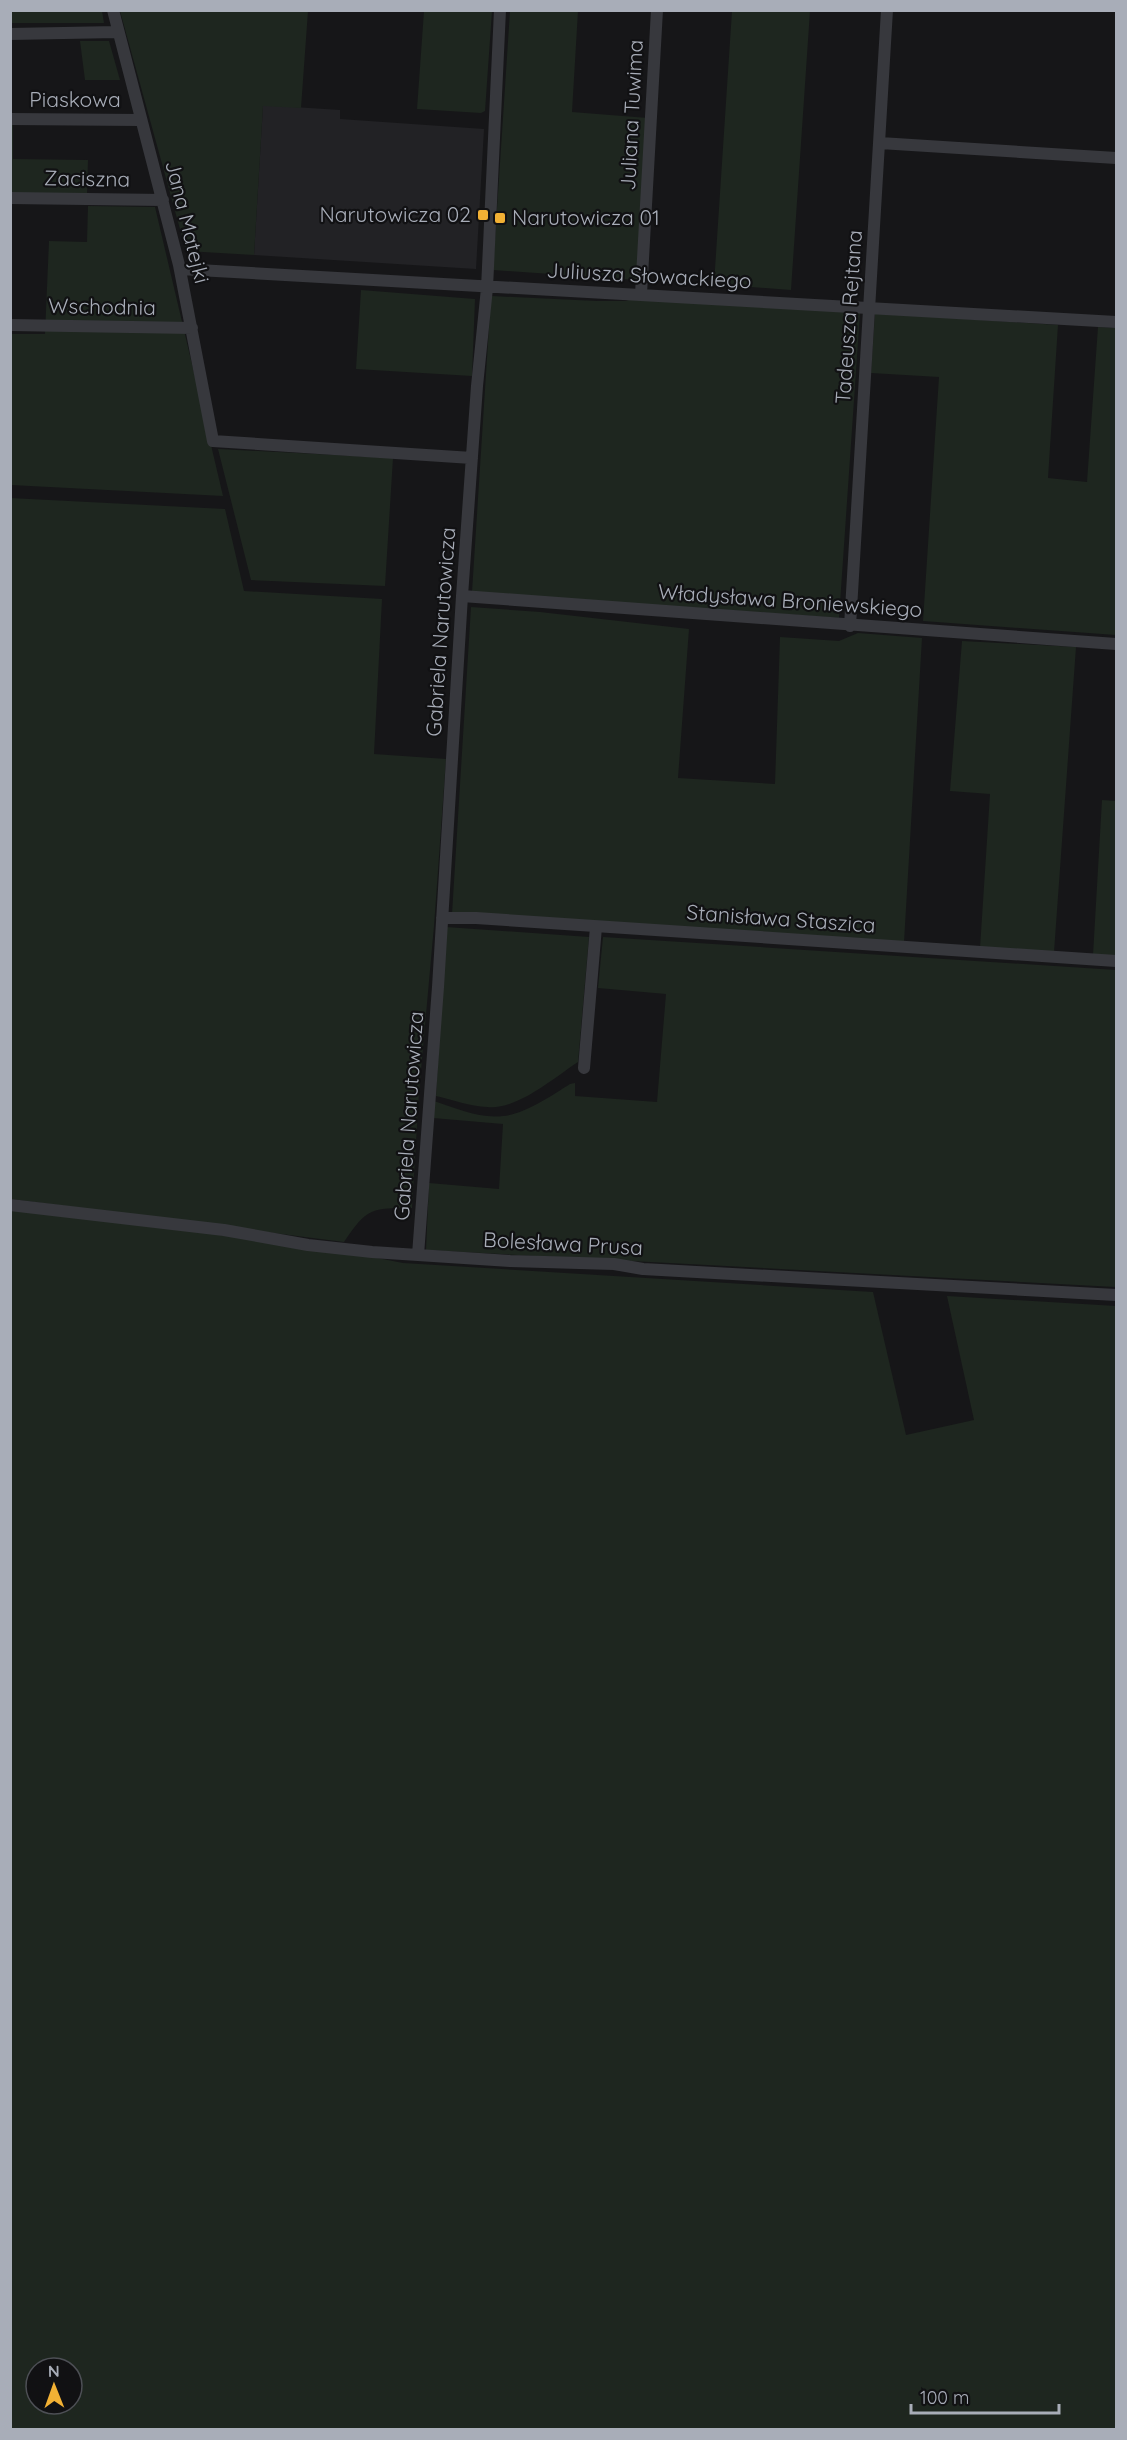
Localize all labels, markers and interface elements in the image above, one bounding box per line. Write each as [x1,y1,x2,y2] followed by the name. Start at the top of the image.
[614,39,648,191] street label: Juliana Tuwima
[29,86,121,112] street label: Piaskowa
[160,158,216,286] street label: Jana Matejki
[44,164,130,192] street label: Zaciszna
[319,201,471,227] place label: Narutowicza 02
[512,204,660,230] place label: Narutowicza 01
[476,208,490,222] marker: Narutowicza 02
[493,211,507,225] marker: Narutowicza 01
[829,229,867,405] street label: Tadeusza Rejtana
[546,257,752,293] street label: Juliusza Słowackiego
[48,292,156,320] street label: Wschodnia
[420,526,460,737] street label: Gabriela Narutowicza
[657,578,923,622] street label: Władysława Broniewskiego
[686,898,877,938] street label: Stanisława Staszica
[388,1010,428,1221] street label: Gabriela Narutowicza
[483,1226,643,1260] street label: Bolesława Prusa
[24,2356,84,2416] north arrow
[48,2361,60,2381] text: N
[911,2377,1060,2415] scale bar
[920,2386,969,2409] text: 100 m

